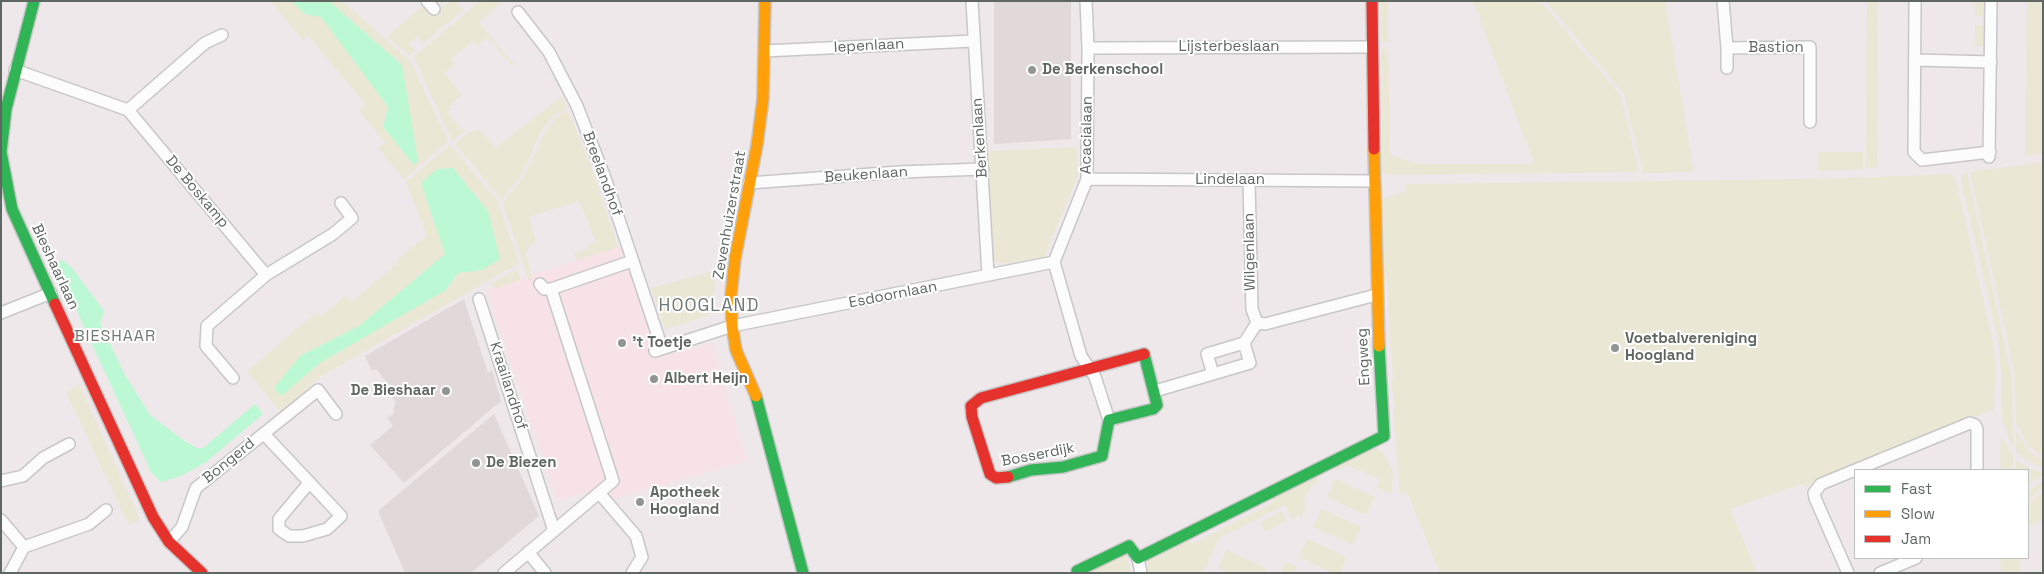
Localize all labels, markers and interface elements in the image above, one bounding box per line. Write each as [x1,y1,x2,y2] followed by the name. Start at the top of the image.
[833,35,905,57] street label: Iepenlaan
[1178,38,1280,56] street label: Lijsterbeslaan
[1748,39,1804,57] street label: Bastion
[1042,61,1163,79] place label: De Berkenschool
[1026,64,1038,76] marker: De Berkenschool
[1077,96,1097,174] street label: Acacialaan
[968,97,992,179] street label: Berkenlaan
[578,129,626,219] street label: Breelandhof
[710,149,750,281] street label: Zevenhuizerstraat
[162,152,232,232] street label: De Boskamp
[824,163,908,187] street label: Beukenlaan
[1195,171,1265,189] street label: Lindelaan
[1240,213,1260,291] street label: Wilgenlaan
[27,221,83,313] street label: Bieshaarlaan
[847,278,939,312] street label: Esdoornlaan
[658,295,760,317] district label: HOOGLAND
[73,327,157,347] district label: BIESHAAR
[1354,328,1374,386] street label: Engweg
[1625,330,1757,365] place label: Voetbalvereniging Hoogland
[632,334,692,352] place label: 't Toetje
[616,337,628,349] marker: 't Toetje
[485,340,531,432] street label: Kraailandhof
[1609,342,1621,354] marker: Voetbalvereniging Hoogland
[664,370,748,388] place label: Albert Heijn
[648,373,660,385] marker: Albert Heijn
[351,382,436,400] place label: De Bieshaar
[440,385,452,397] marker: De Bieshaar
[199,435,259,487] street label: Bongerd
[1000,439,1076,471] street label: Bosserdijk
[486,454,556,472] place label: De Biezen
[470,457,482,469] marker: De Biezen
[1854,469,2029,559] legend
[1901,479,1932,498] text: Fast
[650,484,720,519] place label: Apotheek Hoogland
[634,496,646,508] marker: Apotheek Hoogland
[1901,504,1935,523] text: Slow
[1901,529,1931,548] text: Jam

